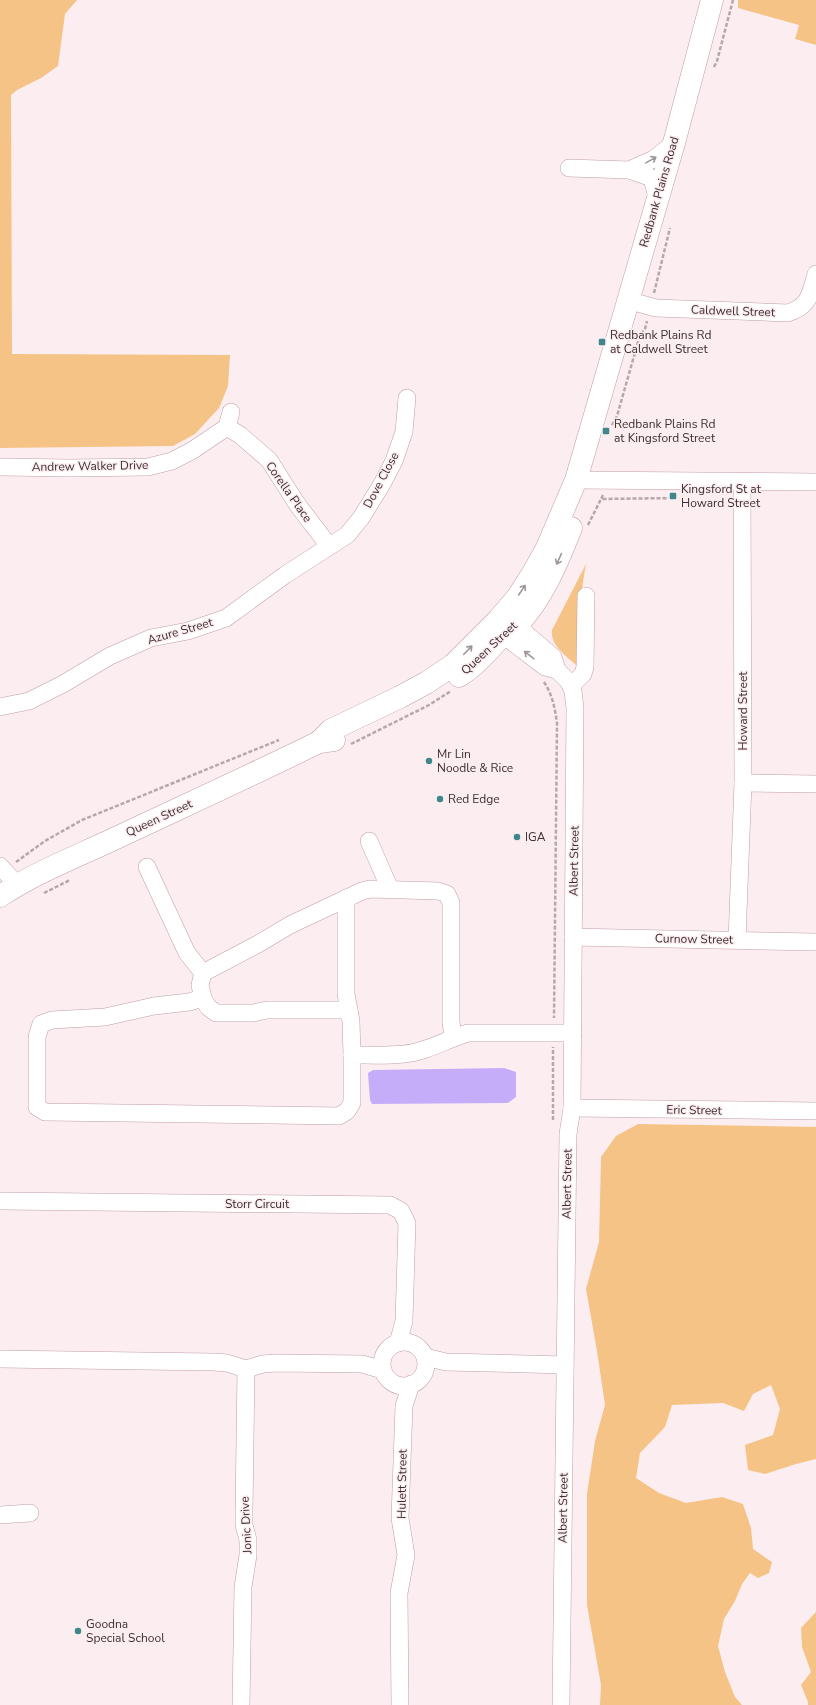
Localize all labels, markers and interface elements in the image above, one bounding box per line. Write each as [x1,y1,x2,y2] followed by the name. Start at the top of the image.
[636,135,682,249] street label: Redbank Plains Road
[645,156,657,163] one-way arrow
[691,302,776,320] street label: Caldwell Street
[610,327,711,357] place label: Redbank Plains Rd at Caldwell Street
[597,337,607,347] marker: Redbank Plains Rd at Caldwell Street
[614,416,716,446] place label: Redbank Plains Rd at Kingsford Street
[601,426,611,436] marker: Redbank Plains Rd at Kingsford Street
[360,449,402,511] street label: Dove Close
[31,457,149,475] street label: Andrew Walker Drive
[262,458,316,526] street label: Corella Place
[681,481,762,511] place label: Kingsford St at Howard Street
[668,491,678,501] marker: Kingsford St at Howard Street
[555,552,562,564] one-way arrow
[519,584,527,596] one-way arrow
[145,614,215,648] street label: Azure Street
[457,617,521,678] street label: Queen Street
[463,645,473,655] one-way arrow
[524,650,535,659] one-way arrow
[735,671,751,751] street label: Howard Street
[437,746,513,776] place label: Mr Lin Noodle & Rice
[424,756,434,766] marker: Mr Lin Noodle & Rice
[448,791,500,807] place label: Red Edge
[435,794,445,804] marker: Red Edge
[123,795,195,840] street label: Queen Street
[565,825,583,896] street label: Albert Street
[525,829,546,845] place label: IGA
[512,832,522,842] marker: IGA
[655,930,734,948] street label: Curnow Street
[666,1102,723,1118] street label: Eric Street
[558,1148,576,1219] street label: Albert Street
[225,1196,290,1212] street label: Storr Circuit
[393,1448,411,1519] street label: Hulett Street
[554,1472,572,1543] street label: Albert Street
[237,1496,256,1555] street label: Jonic Drive
[86,1616,165,1646] place label: Goodna Special School
[73,1626,83,1636] marker: Goodna Special School

